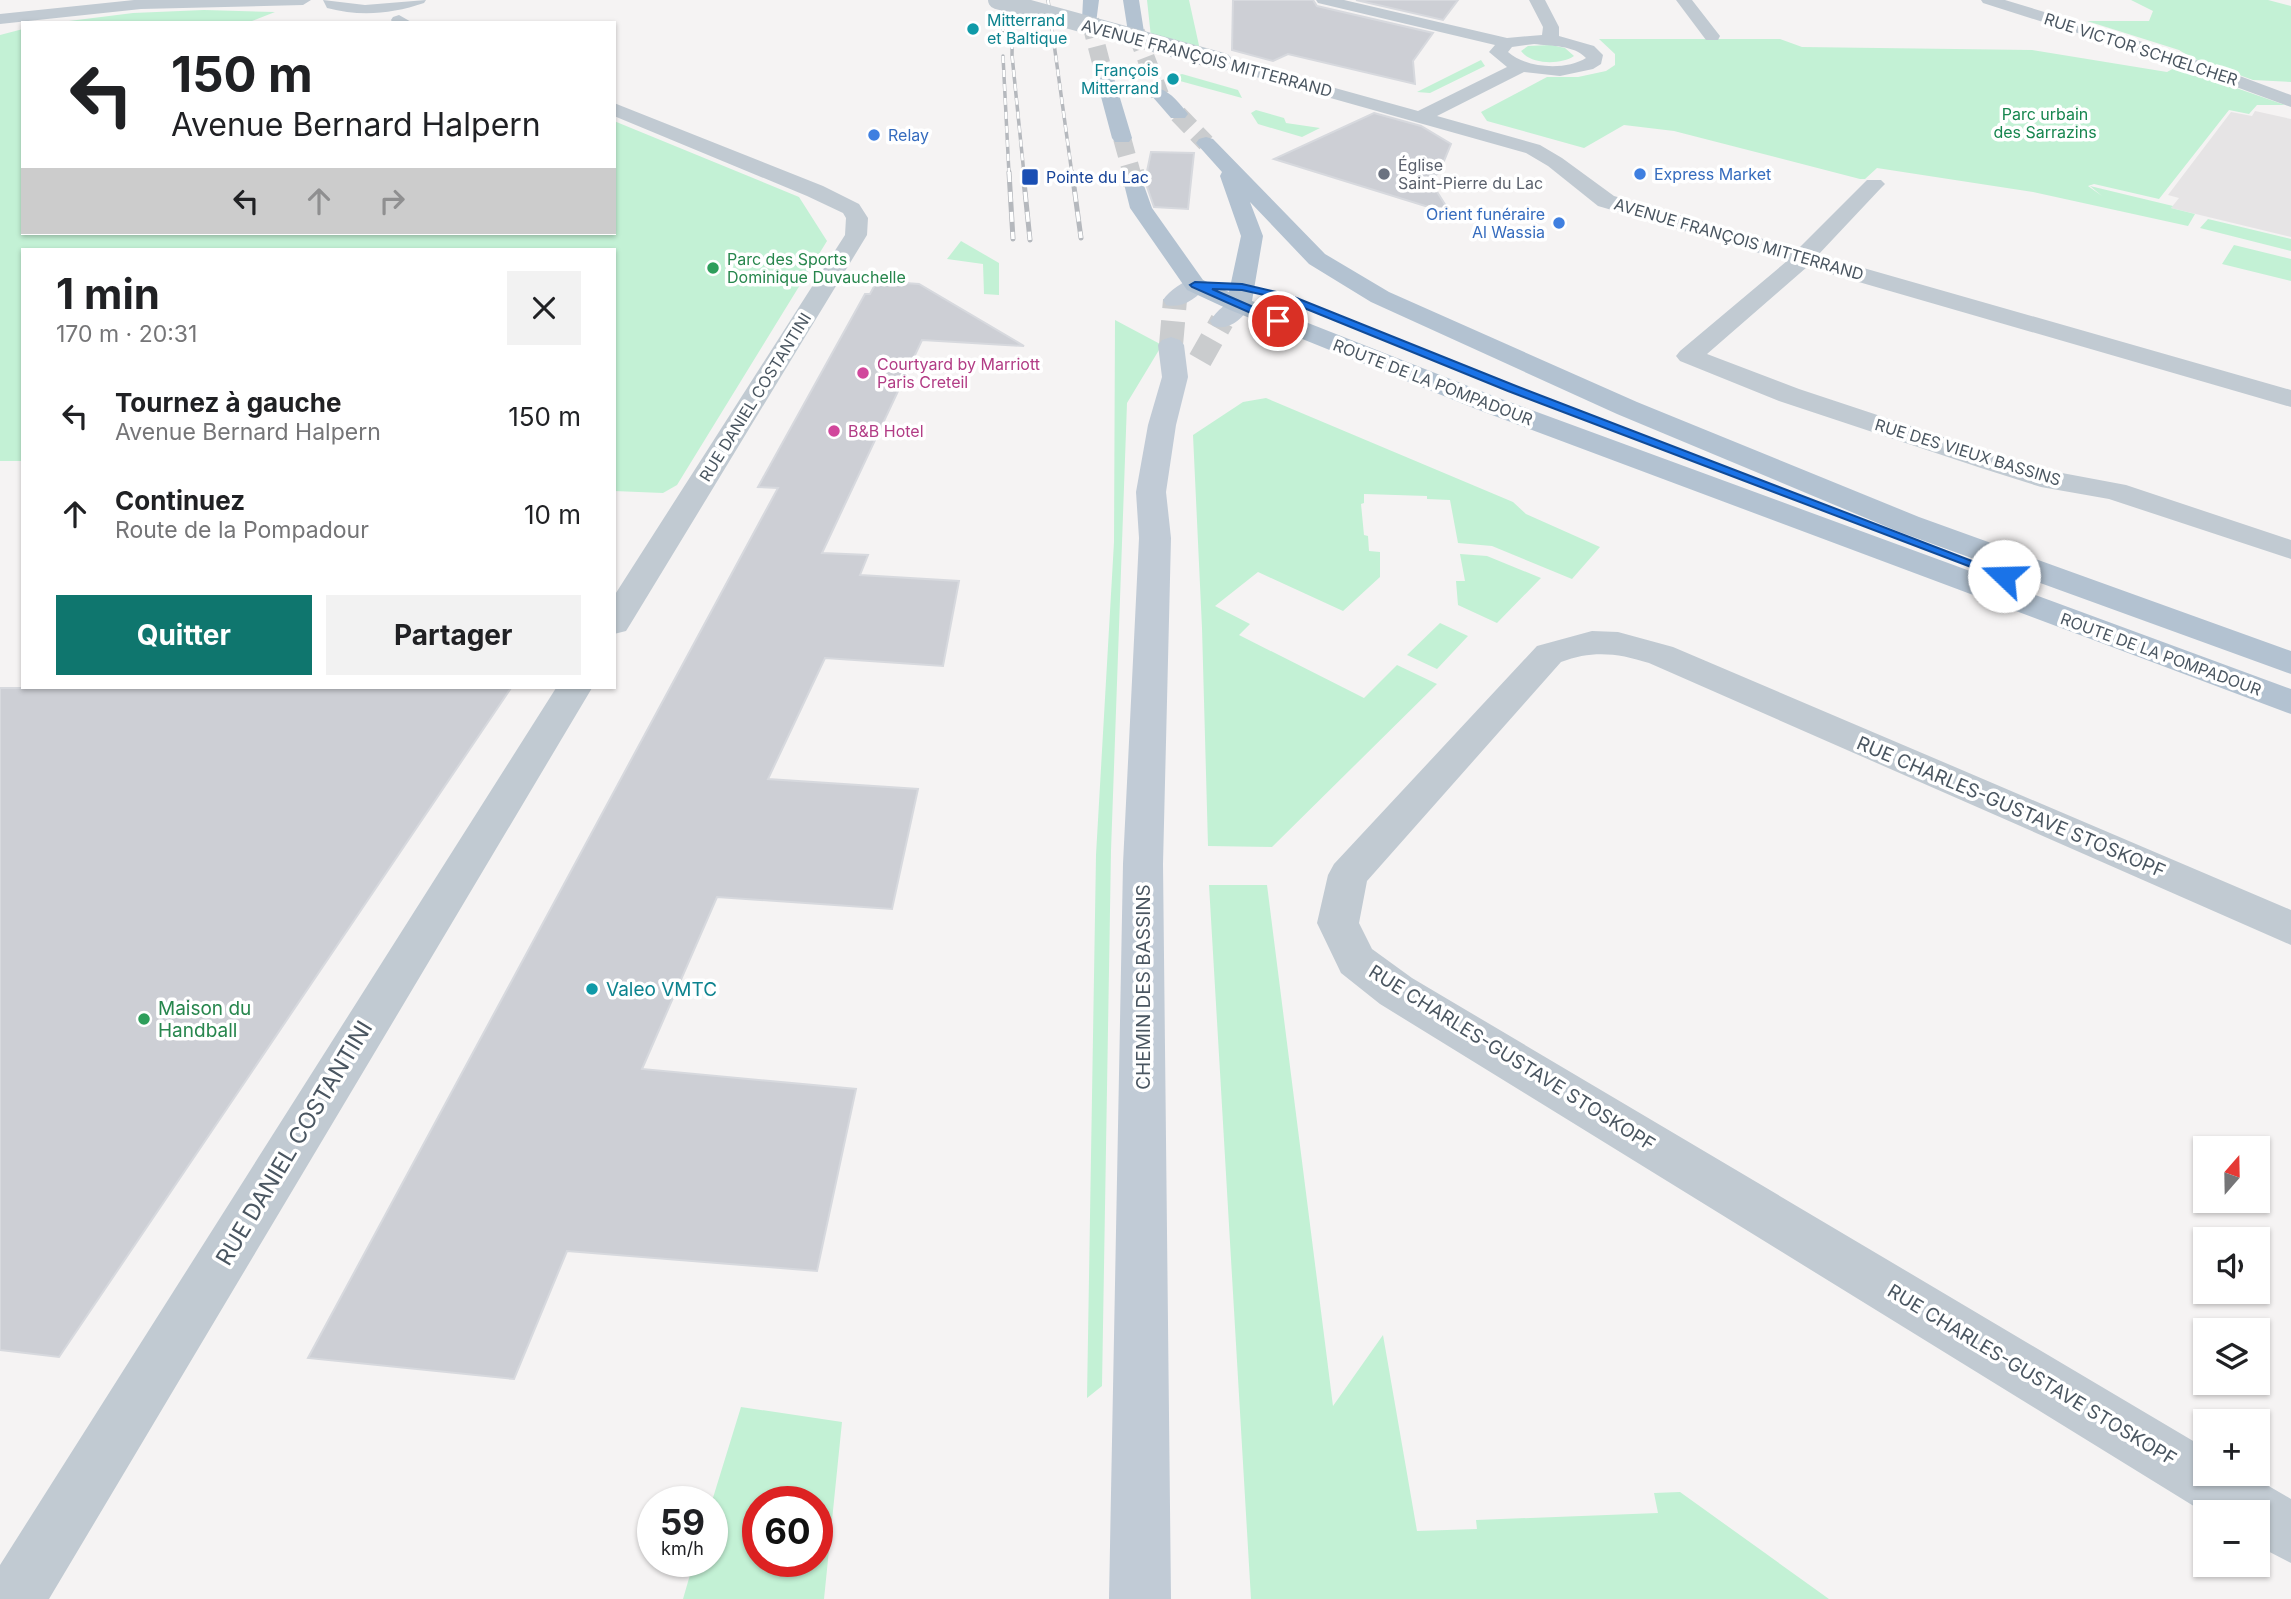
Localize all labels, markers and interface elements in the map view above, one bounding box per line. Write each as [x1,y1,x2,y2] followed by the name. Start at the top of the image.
[2042,8,2240,90] street label: RUE VICTOR SCHŒLCHER
[987,10,1067,48] place label: Mitterrand et Baltique
[1079,15,1335,101] street label: AVENUE FRANÇOIS MITTERRAND
[965,21,981,37] marker: Mitterrand et Baltique
[171,45,313,104] text: 150 m
[56,49,147,140] icon: left
[1081,60,1159,98] place label: François Mitterrand
[1165,71,1181,87] marker: François Mitterrand
[1993,104,2097,142] park label: Parc urbain des Sarrazins
[171,105,541,144] text: Avenue Bernard Halpern
[888,125,929,145] place label: Relay
[866,127,882,143] marker: Relay
[1398,155,1543,193] place label: Église Saint-Pierre du Lac
[1654,164,1771,184] place label: Express Market
[1376,166,1392,182] marker: Église Saint-Pierre du Lac
[1632,166,1648,182] marker: Express Market
[1020,167,1040,187] marker: Pointe du Lac
[1046,167,1149,187] place label: Pointe du Lac
[227,182,265,220] icon: left
[300,182,338,220] icon: ahead
[373,182,411,220] icon: right
[1612,194,1866,284] street label: AVENUE FRANÇOIS MITTERRAND
[1426,204,1545,242] place label: Orient funéraire Al Wassia
[1551,215,1567,231] marker: Orient funéraire Al Wassia
[727,249,906,287] place label: Parc des Sports Dominique Duvauchelle
[705,260,721,276] marker: Parc des Sports Dominique Duvauchelle
[56,268,160,319] text: 1 min
[507,271,581,345] button: close
[1248,291,1308,351] pin
[1259,302,1297,340] icon: arrive
[695,309,815,485] street label: RUE DANIEL COSTANTINI
[56,320,197,348] text: 170 m · 20:31
[1330,335,1536,429] street label: ROUTE DE LA POMPADOUR
[877,354,1040,392] place label: Courtyard by Marriott Paris Creteil
[855,365,871,381] marker: Courtyard by Marriott Paris Creteil
[115,387,341,418] text: Tournez à gauche
[56,397,94,435] icon: left
[508,401,581,432] text: 150 m
[1873,414,2063,490] street label: RUE DES VIEUX BASSINS
[115,418,381,446] text: Avenue Bernard Halpern
[848,421,924,441] place label: B&B Hotel
[826,423,842,439] marker: B&B Hotel
[115,485,245,516] text: Continuez
[56,495,94,533] icon: ahead
[524,499,581,530] text: 10 m
[115,516,369,544] text: Route de la Pompadour
[1967,539,2041,613] position arrow
[56,595,312,675] button: Quitter
[326,595,581,675] button: Partager
[2058,608,2264,700] street label: ROUTE DE LA POMPADOUR
[1853,731,2169,883] street label: RUE CHARLES-GUSTAVE STOSKOPF
[1132,884,1155,1090] street label: CHEMIN DES BASSINS
[1365,960,1659,1156] street label: RUE CHARLES-GUSTAVE STOSKOPF
[606,978,717,1001] place label: Valeo VMTC
[584,981,600,997] marker: Valeo VMTC
[158,997,251,1042] place label: Maison du Handball
[136,1011,152,1027] marker: Maison du Handball
[210,1016,378,1270] street label: RUE DANIEL COSTANTINI
[2193,1136,2270,1213] north arrow
[2193,1136,2270,1577] map controls
[2193,1227,2270,1304] button: sound
[1883,1279,2181,1471] street label: RUE CHARLES-GUSTAVE STOSKOPF
[2193,1318,2270,1395] button: layers
[2193,1409,2270,1486] button: +
[742,1486,833,1577] speed limit sign: 60
[2193,1500,2270,1577] button: −
[660,1501,705,1543] text: 59
[661,1538,704,1559] text: km/h

